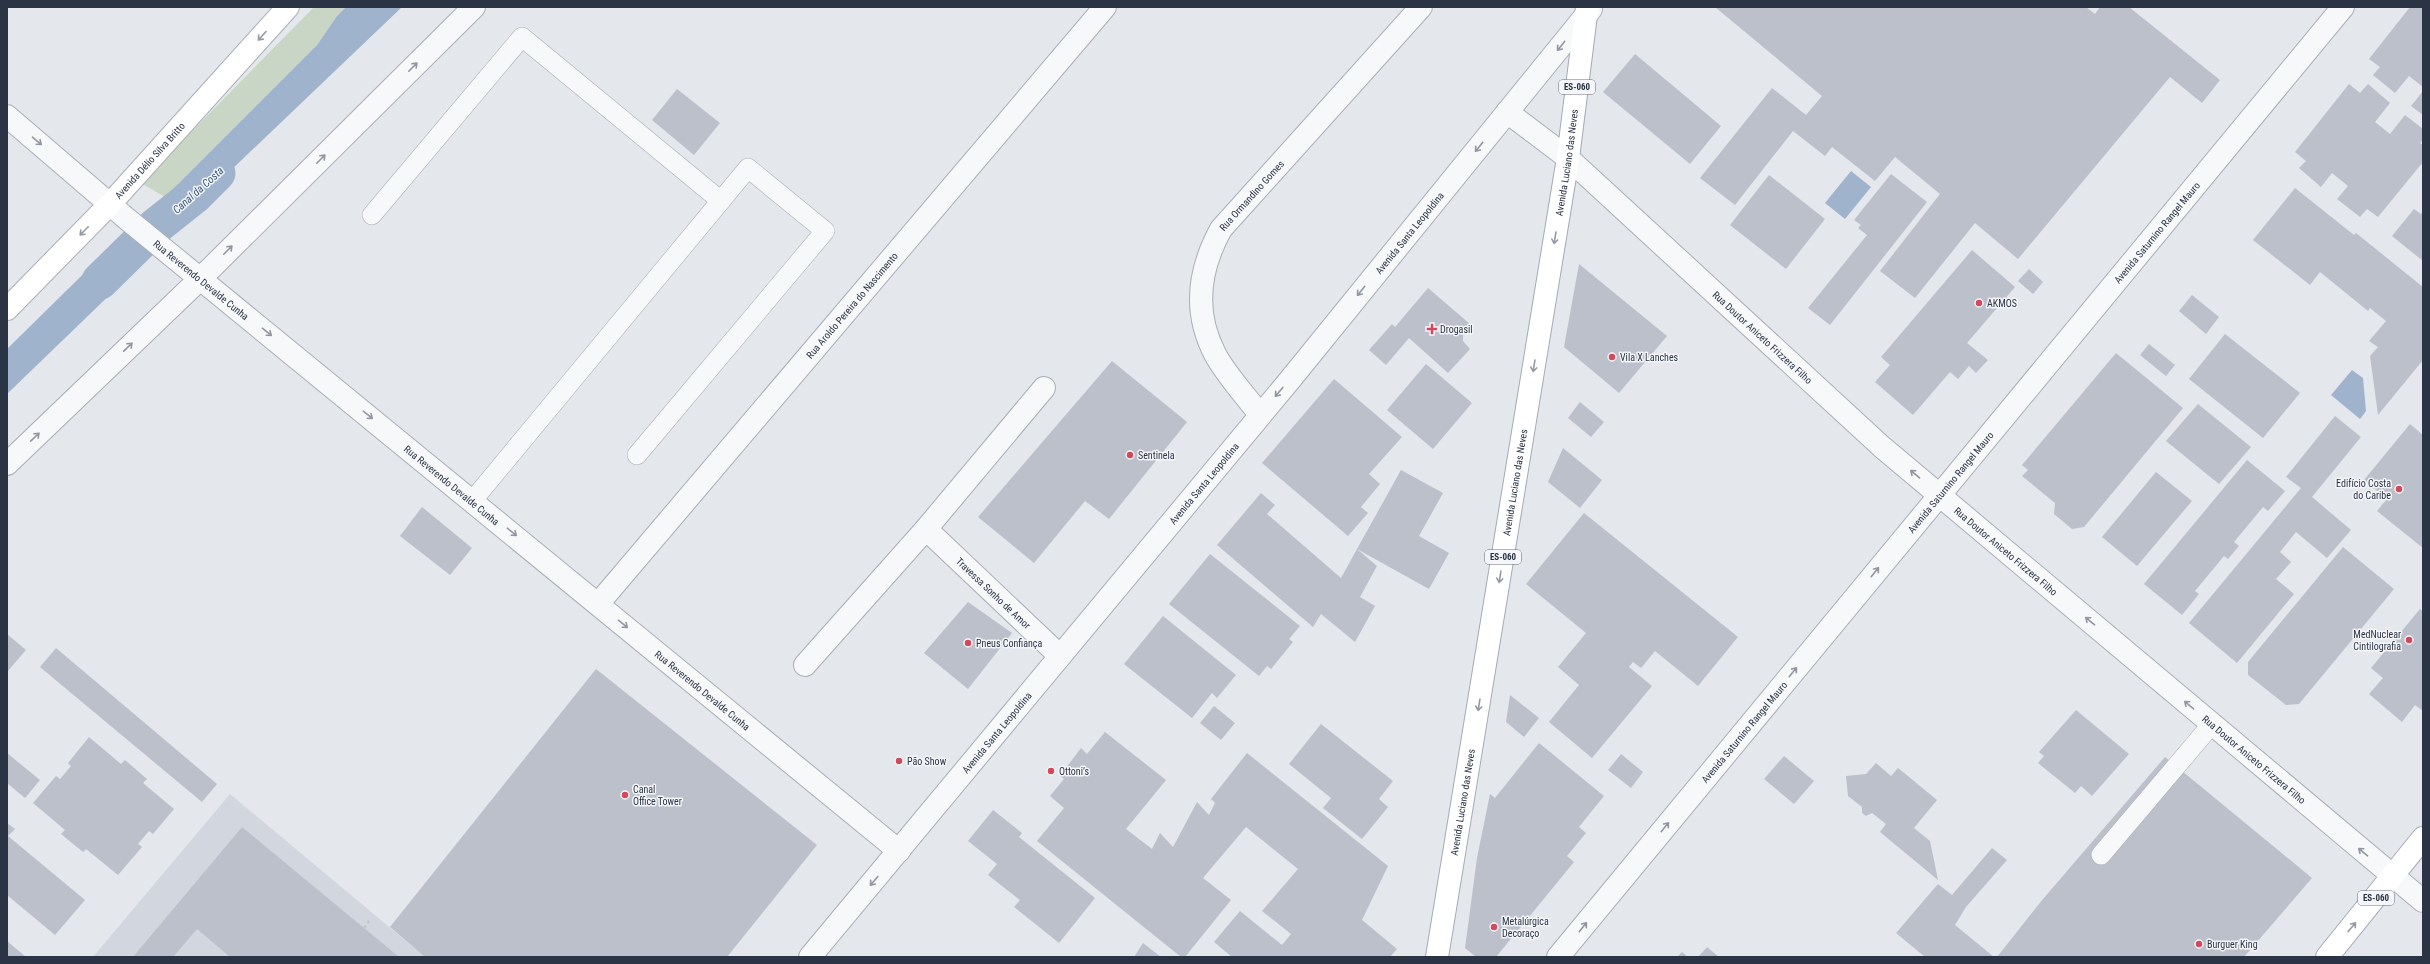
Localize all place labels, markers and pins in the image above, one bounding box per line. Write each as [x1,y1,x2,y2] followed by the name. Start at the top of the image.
[1974,298,1984,308] marker: AKMOS
[1987,298,2017,309] place label: AKMOS
[1427,324,1437,334] marker: Drogasil
[1440,324,1473,335] place label: Drogasil
[1607,352,1617,362] marker: Vila X Lanches
[1620,352,1679,363] place label: Vila X Lanches
[1125,450,1135,460] marker: Sentinela
[1138,450,1175,461] place label: Sentinela
[2336,478,2391,501] place label: Edifício Costa do Caribe
[2394,484,2404,494] marker: Edifício Costa do Caribe
[2353,629,2401,652] place label: MedNuclear Cintilografia
[2404,635,2414,645] marker: MedNuclear Cintilografia
[963,638,973,648] marker: Pneus Confiança
[976,638,1042,649] place label: Pneus Confiança
[894,756,904,766] marker: Pão Show
[907,756,947,767] place label: Pão Show
[1046,766,1056,776] marker: Ottoni’s
[1059,766,1089,777] place label: Ottoni’s
[633,784,682,807] place label: Canal Office Tower
[620,790,630,800] marker: Canal Office Tower
[1502,916,1549,939] place label: Metalúrgica Decoraço
[1489,922,1499,932] marker: Metalúrgica Decoraço
[2194,939,2204,949] marker: Burguer King
[2207,939,2258,950] place label: Burguer King

